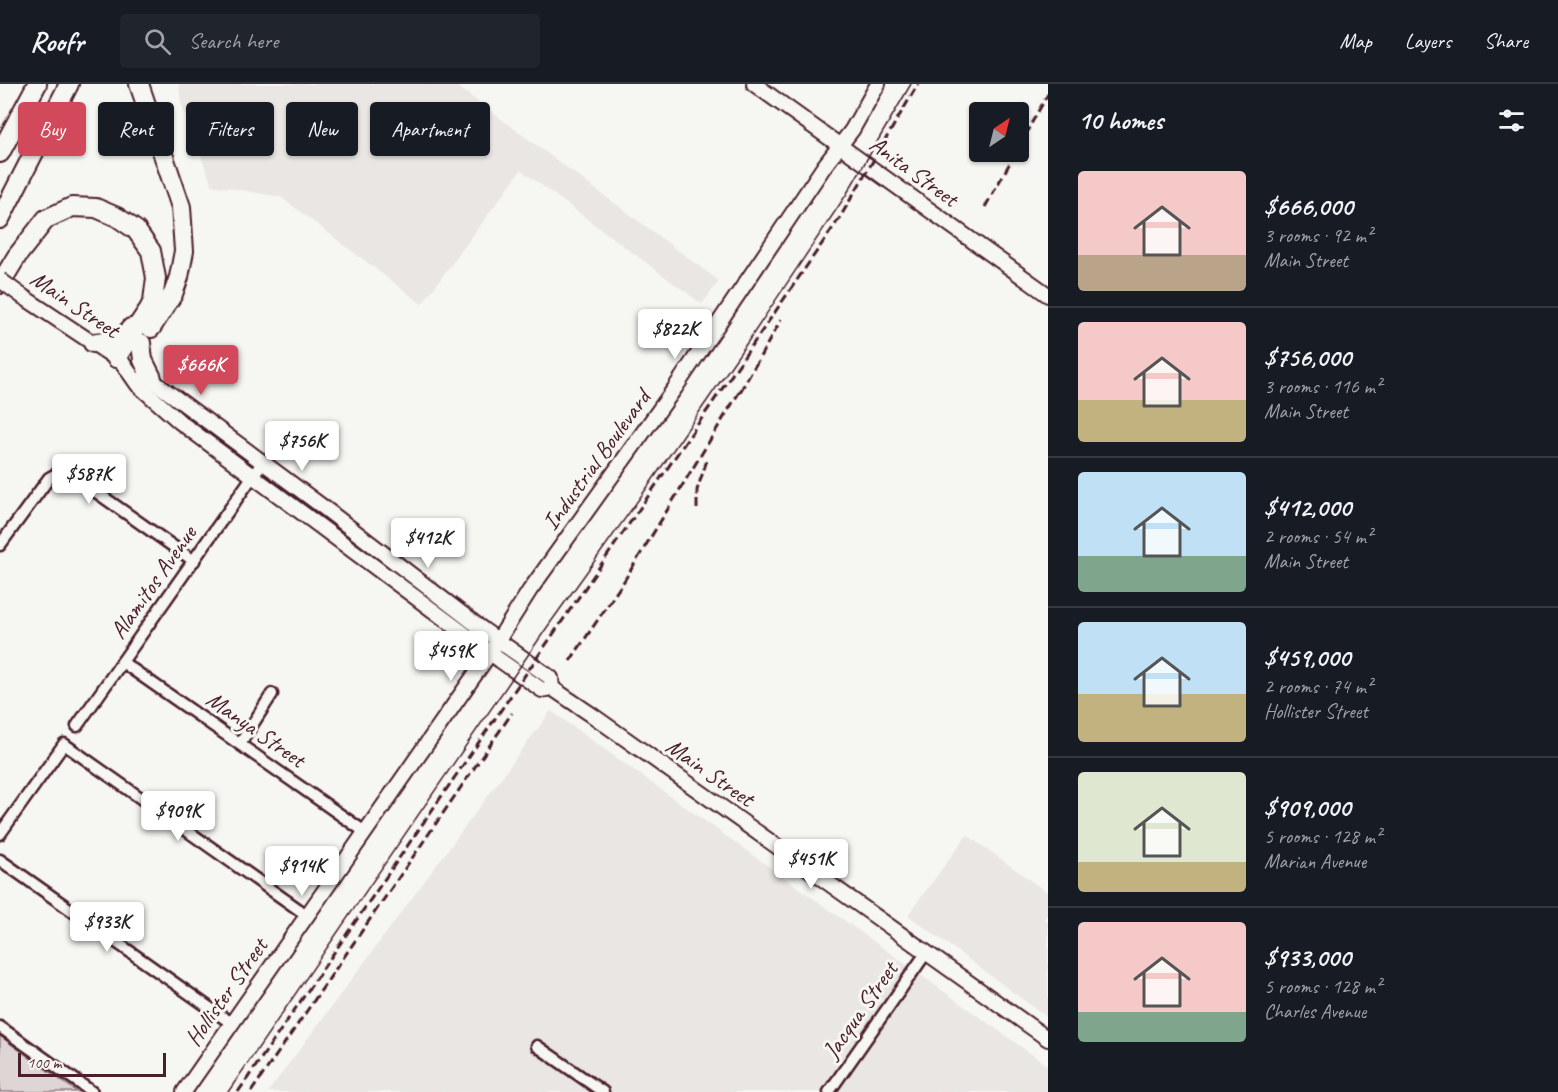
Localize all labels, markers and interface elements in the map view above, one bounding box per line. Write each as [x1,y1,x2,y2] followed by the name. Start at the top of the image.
[120,14,540,68] search box
[30,24,84,59] text: Roofr
[141,25,174,58] icon: search
[189,27,278,55] text: Search here
[1339,28,1372,54] text: Map
[1405,28,1451,54] text: Layers
[1484,28,1528,54] text: Share
[18,102,86,156] chip: Buy
[98,102,174,156] chip: Rent
[186,102,274,156] chip: Filters
[286,102,358,156] chip: New
[370,102,490,156] chip: Apartment
[969,102,1029,162] north arrow
[969,102,1029,162] map controls
[1078,104,1163,137] text: 10 homes
[1495,104,1528,137] icon: filters
[864,129,966,214] street label: Anita Street
[1264,190,1353,223] text: $666,000
[1126,195,1198,267] icon: home
[1264,223,1372,248] text: 3 rooms · 92 m²
[1264,248,1348,273] text: Main Street
[25,263,127,346] street label: Main Street
[633,309,717,360] pin: $822K
[652,316,698,341] text: $822K
[1264,341,1351,374] text: $756,000
[159,345,243,396] pin: $666K
[1126,346,1198,418] icon: home
[177,352,225,377] text: $666K
[1264,374,1381,399] text: 3 rooms · 116 m²
[535,381,659,536] street label: Industrial Boulevard
[1264,399,1348,424] text: Main Street
[260,421,344,472] pin: $756K
[279,428,325,453] text: $756K
[47,454,131,505] pin: $587K
[66,461,112,486] text: $587K
[1264,491,1351,524] text: $412,000
[1126,496,1198,568] icon: home
[103,518,204,644] street label: Alamitos Avenue
[386,518,470,569] pin: $412K
[1264,524,1372,549] text: 2 rooms · 54 m²
[405,525,451,550] text: $412K
[1264,549,1348,574] text: Main Street
[409,631,493,682] pin: $459K
[428,638,474,663] text: $459K
[1264,641,1350,674] text: $459,000
[1126,646,1198,718] icon: home
[1264,674,1372,699] text: 2 rooms · 74 m²
[201,684,313,775] street label: Manya Street
[1264,699,1368,724] text: Hollister Street
[660,731,762,814] street label: Main Street
[136,791,220,842] pin: $909K
[1264,791,1350,824] text: $909,000
[1126,796,1198,868] icon: home
[155,798,201,823] text: $909K
[1264,824,1381,849] text: 5 rooms · 128 m²
[769,839,853,890] pin: $451K
[260,846,344,897] pin: $914K
[788,846,834,871] text: $451K
[1264,849,1366,874] text: Marian Avenue
[279,853,325,878] text: $914K
[65,902,149,953] pin: $933K
[84,909,130,934] text: $933K
[178,931,275,1052] street label: Hollister Street
[1264,941,1351,974] text: $933,000
[1126,946,1198,1018] icon: home
[815,954,905,1065] street label: Jacqua Street
[1264,974,1381,999] text: 5 rooms · 128 m²
[1264,999,1366,1024] text: Charles Avenue
[18,1050,166,1078] scale bar
[27,1053,61,1073] text: 100 m

